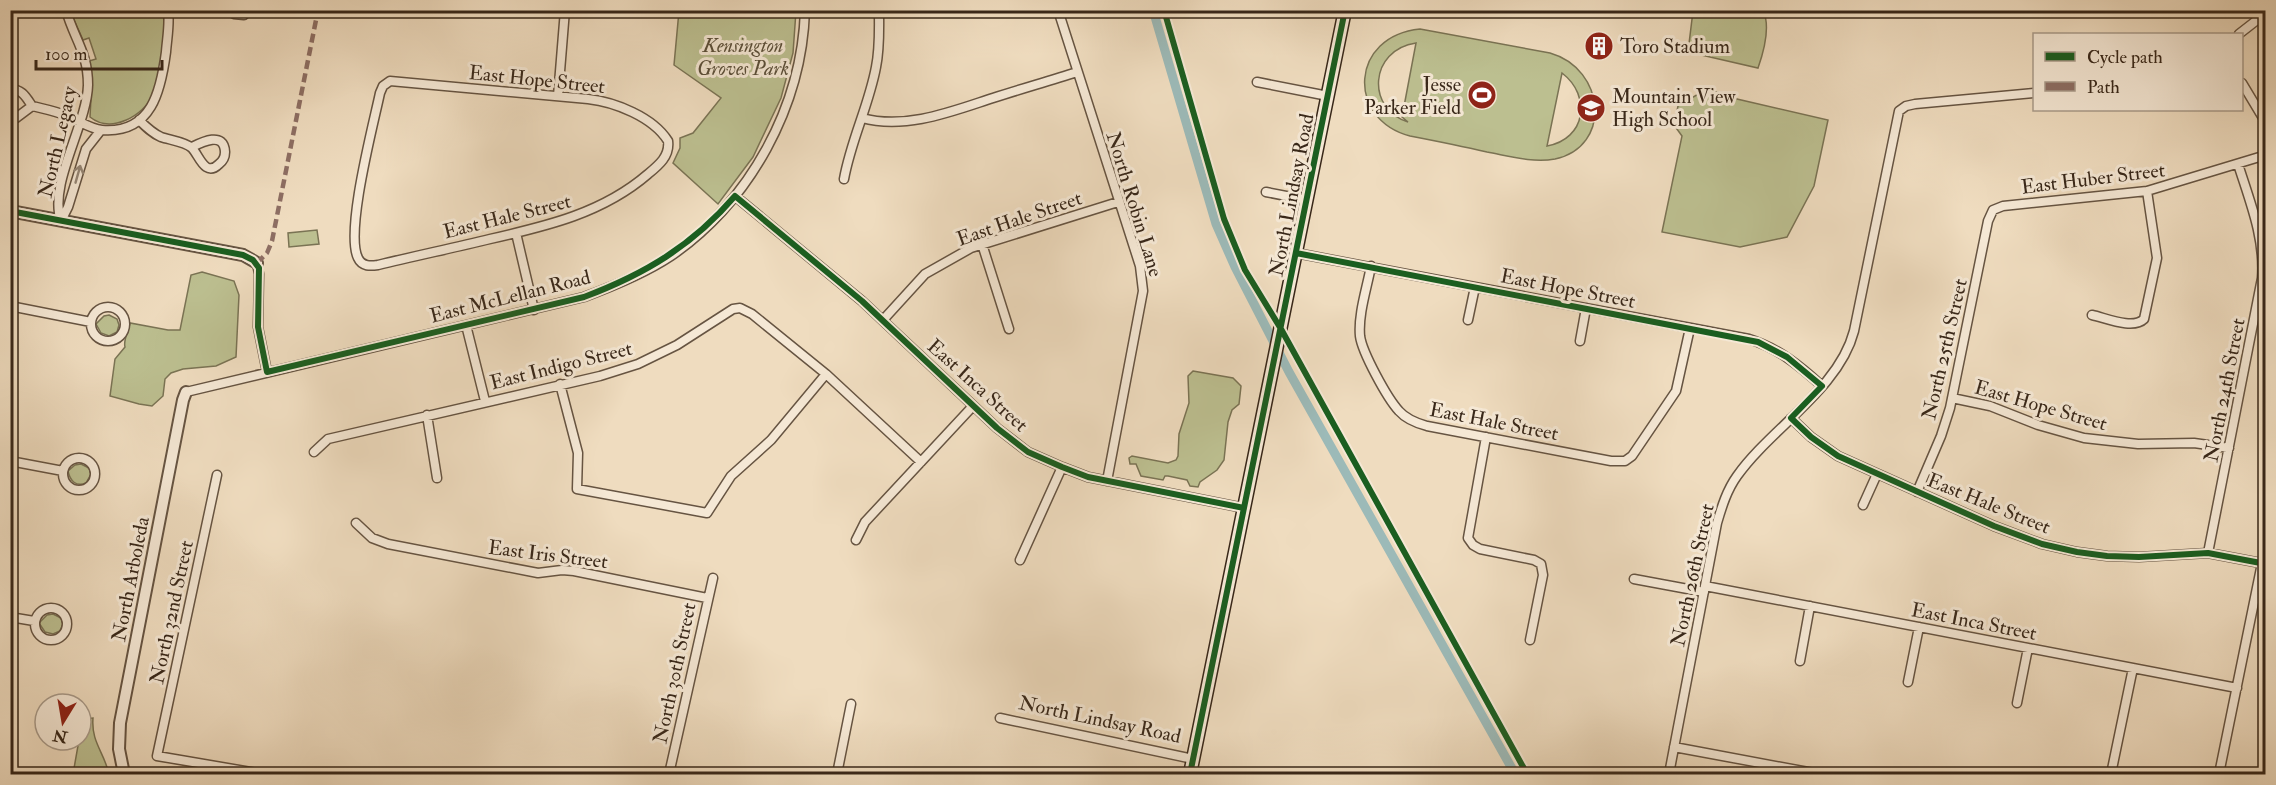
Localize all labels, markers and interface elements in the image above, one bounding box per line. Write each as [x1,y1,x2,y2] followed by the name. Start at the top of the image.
[1583,30,1615,62] building icon: Toro Stadium
[36,33,162,71] scale bar
[697,33,789,81] park label: Kensington Groves Park
[2033,33,2243,111] legend
[1620,34,1730,59] place label: Toro Stadium
[45,43,88,66] text: 100 m
[2087,46,2163,69] text: Cycle path
[468,60,607,100] street label: East Hope Street
[1364,72,1461,120] place label: Jesse Parker Field
[2087,76,2120,99] text: Path
[1466,79,1498,111] sports icon: Jesse Parker Field
[33,83,83,200] street label: North Legacy
[1612,84,1736,132] place label: Mountain View High School
[1575,92,1607,124] school or university icon: Mountain View High School
[1263,111,1320,279] street label: North Lindsay Road
[1101,129,1168,280] street label: North Robin Lane
[2020,157,2167,200] street label: East Huber Street
[73,165,84,184] one-way arrow
[953,185,1085,252] street label: East Hale Street
[441,188,574,244] street label: East Hale Street
[1498,263,1638,315] street label: East Hope Street
[427,264,593,329] street label: East McLellan Road
[1916,276,1973,422] street label: North 25th Street
[2198,316,2251,464] street label: North 24th Street
[922,334,1034,438] street label: East Inca Street
[487,336,635,395] street label: East Indigo Street
[1971,375,2111,437] street label: East Hope Street
[1427,397,1561,446] street label: East Hale Street
[1924,467,2055,540] street label: East Hale Street
[1665,501,1720,649] street label: North 26th Street
[106,514,155,644] street label: North Arboleda
[487,535,610,574] street label: East Iris Street
[144,538,199,686] street label: North 32nd Street
[1909,597,2039,646] street label: East Inca Street
[647,600,702,746] street label: North 30th Street
[1016,690,1183,749] street label: North Lindsay Road
[33,692,93,752] north arrow
[51,724,70,747] text: N

